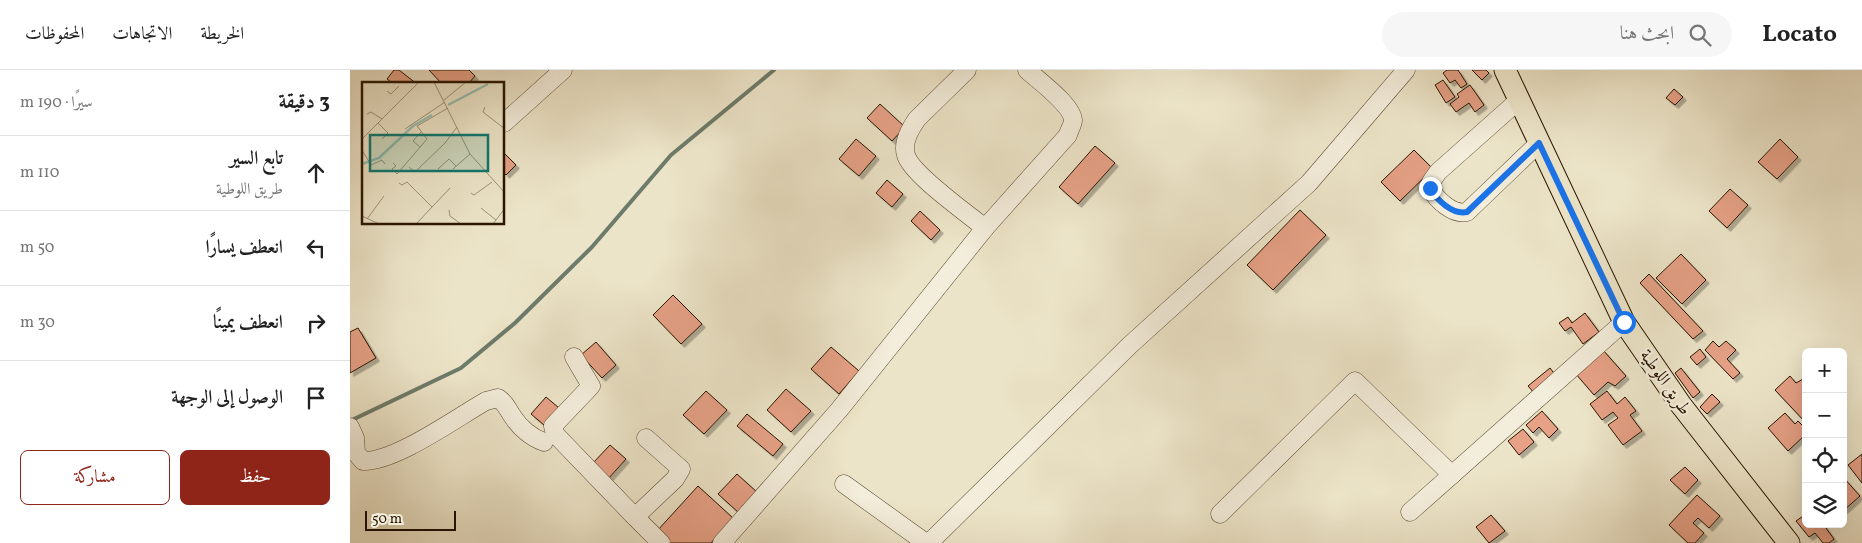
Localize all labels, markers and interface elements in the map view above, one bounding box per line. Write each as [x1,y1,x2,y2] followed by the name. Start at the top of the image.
[1382,12,1732,57] search box
[1762,18,1837,52] text: Locato
[1620,21,1674,47] text: ابحث هنا
[1686,21,1714,49] icon: search
[25,22,84,47] text: المحفوظات
[112,22,172,47] text: الاتجاهات
[200,22,244,47] text: الخريطة
[362,82,505,225] inset map
[278,88,330,117] text: 3 دقيقة
[20,92,93,114] text: سيرًا · 190 m
[230,146,283,172] text: تابع السير
[302,159,330,187] icon: ahead
[20,162,59,184] text: 110 m
[1419,177,1442,200] route end
[216,179,283,201] text: طريق اللوطية
[302,234,330,262] icon: left
[205,235,283,261] text: انعطف يسارًا
[20,237,54,259] text: 50 m
[302,309,330,337] icon: right
[213,310,283,336] text: انعطف يمينًا
[1613,311,1636,334] route start
[20,312,55,334] text: 30 m
[1633,345,1697,421] street label: طريق اللوطية
[1802,348,1847,528] map controls
[1802,348,1847,393] button: +
[302,384,330,412] icon: arrive
[171,385,283,411] text: الوصول إلى الوجهة
[1802,393,1847,438] button: −
[1802,438,1847,483] button: locate
[20,450,170,505] button: مشاركة
[180,450,330,505] button: حفظ
[1802,483,1847,528] button: layers
[365,508,456,531] scale bar
[372,510,402,529] text: 50 m

